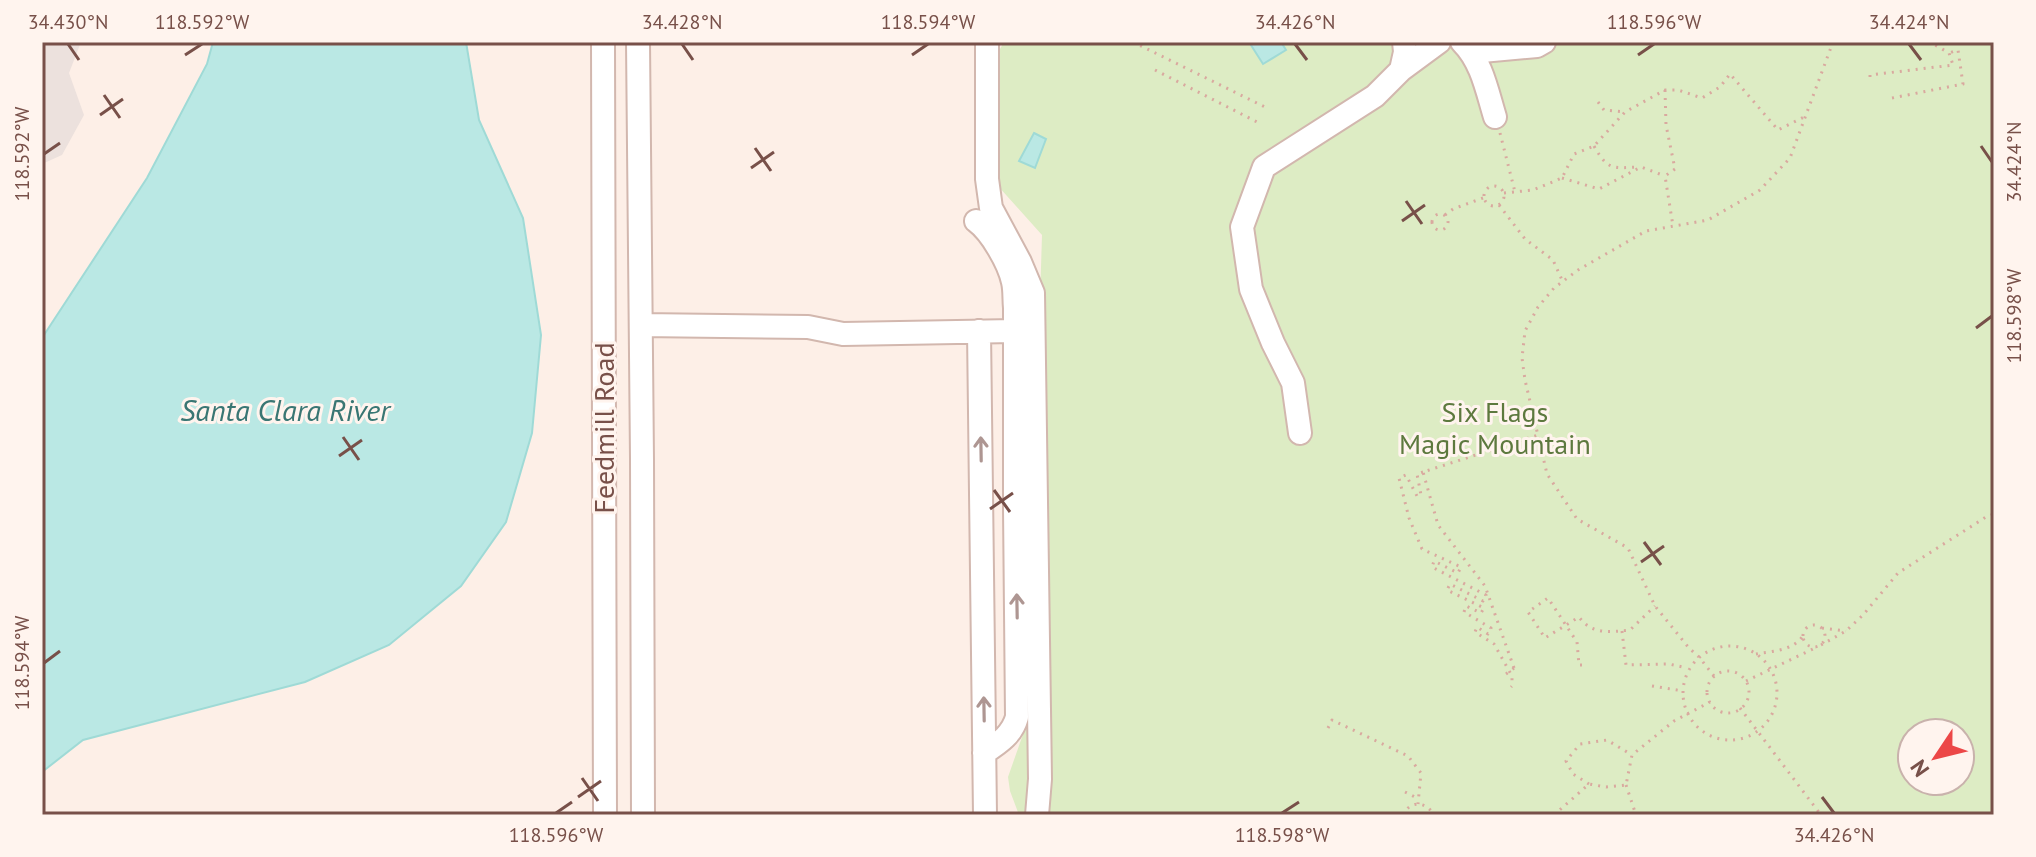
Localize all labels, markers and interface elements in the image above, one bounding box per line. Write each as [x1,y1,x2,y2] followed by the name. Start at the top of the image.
[28,9,108,35] text: 34.430°N
[155,9,250,35] text: 118.592°W
[642,9,722,35] text: 34.428°N
[881,9,976,35] text: 118.594°W
[1255,9,1335,35] text: 34.426°N
[1607,9,1702,35] text: 118.596°W
[1869,9,1949,35] text: 34.424°N
[9,106,35,201] text: 118.592°W
[2001,122,2027,202] text: 34.424°N
[2001,268,2027,363] text: 118.598°W
[585,342,622,514] street label: Feedmill Road
[180,390,392,429] water label: Santa Clara River
[1399,393,1591,462] park label: Six Flags Magic Mountain
[973,436,989,463] one-way arrow
[1009,593,1024,620] one-way arrow
[9,615,35,710] text: 118.594°W
[976,696,992,723] one-way arrow
[1896,717,1976,797] north arrow
[1904,755,1935,782] text: N
[509,822,604,848] text: 118.596°W
[1235,822,1330,848] text: 118.598°W
[1794,822,1874,848] text: 34.426°N

